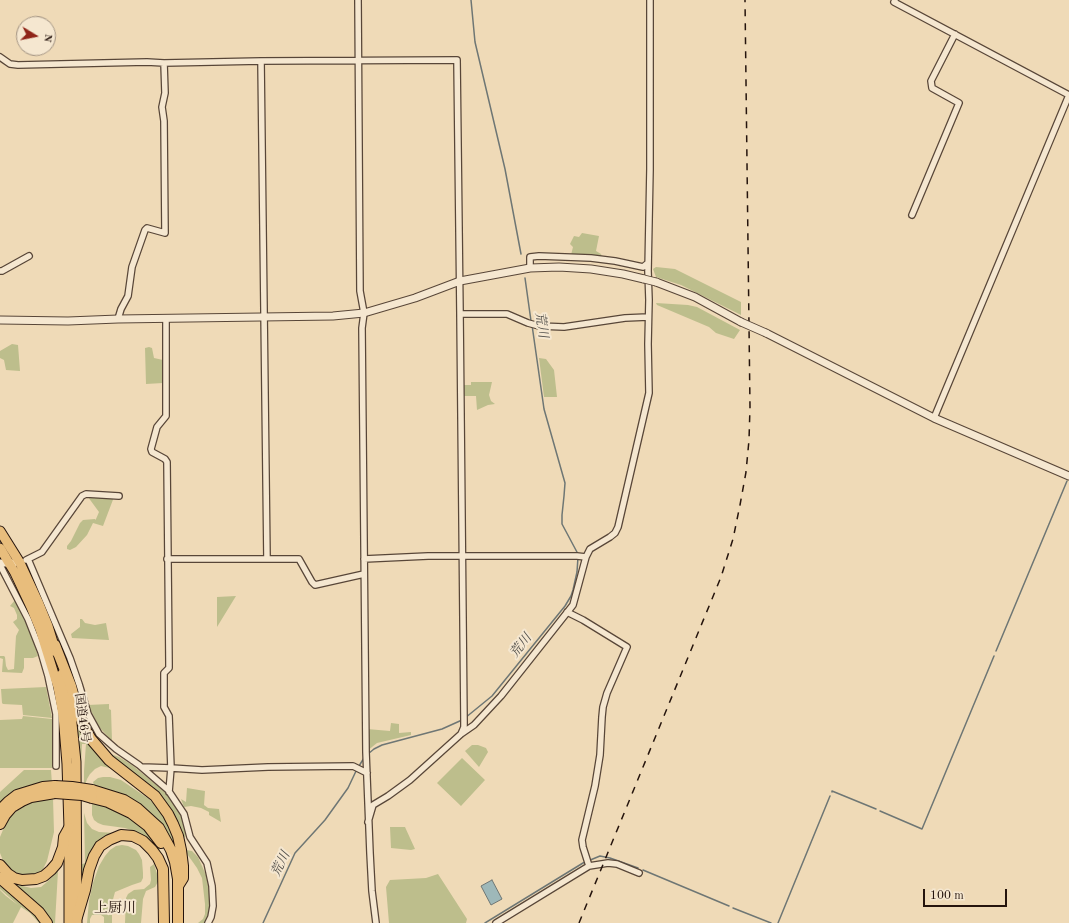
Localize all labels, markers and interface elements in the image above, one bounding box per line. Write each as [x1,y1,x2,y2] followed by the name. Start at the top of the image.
[16,16,56,56] north arrow
[41,33,53,43] text: N
[531,311,551,339] water label: 荒川
[507,631,535,661] water label: 荒川
[71,692,93,744] street label: 国道46号
[268,849,294,879] water label: 荒川
[925,881,1009,907] scale bar
[930,890,964,902] text: 100 m
[94,900,136,916] district label: 上厨川

